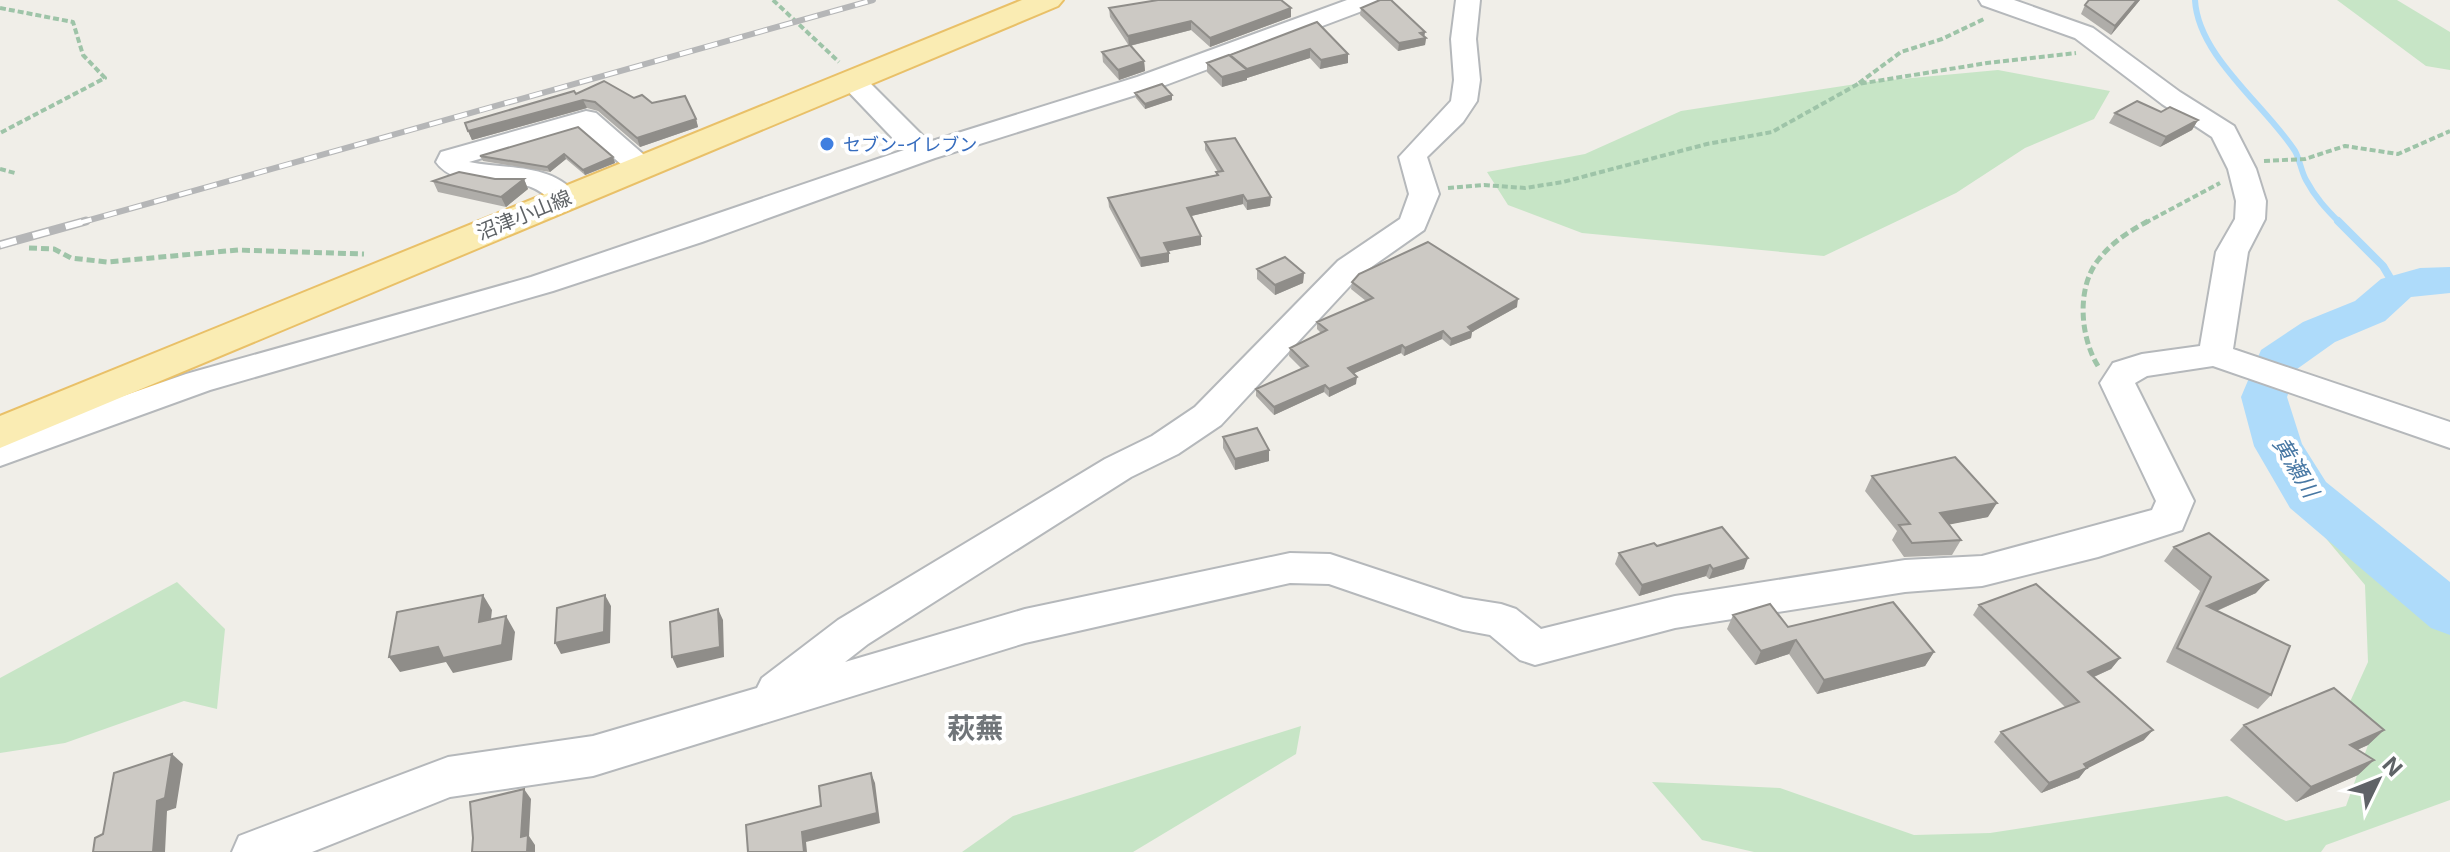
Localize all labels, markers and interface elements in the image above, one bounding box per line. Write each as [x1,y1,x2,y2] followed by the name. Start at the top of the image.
[843,134,977,155] place label: セブン-イレブン
[818,135,836,153] marker: セブン-イレブン
[473,185,575,245] street label: 沼津小山線
[2268,432,2325,504] water label: 黄瀬川
[947,711,1003,745] district label: 萩蕪
[2338,740,2418,820] north arrow
[2377,751,2408,781] text: N

